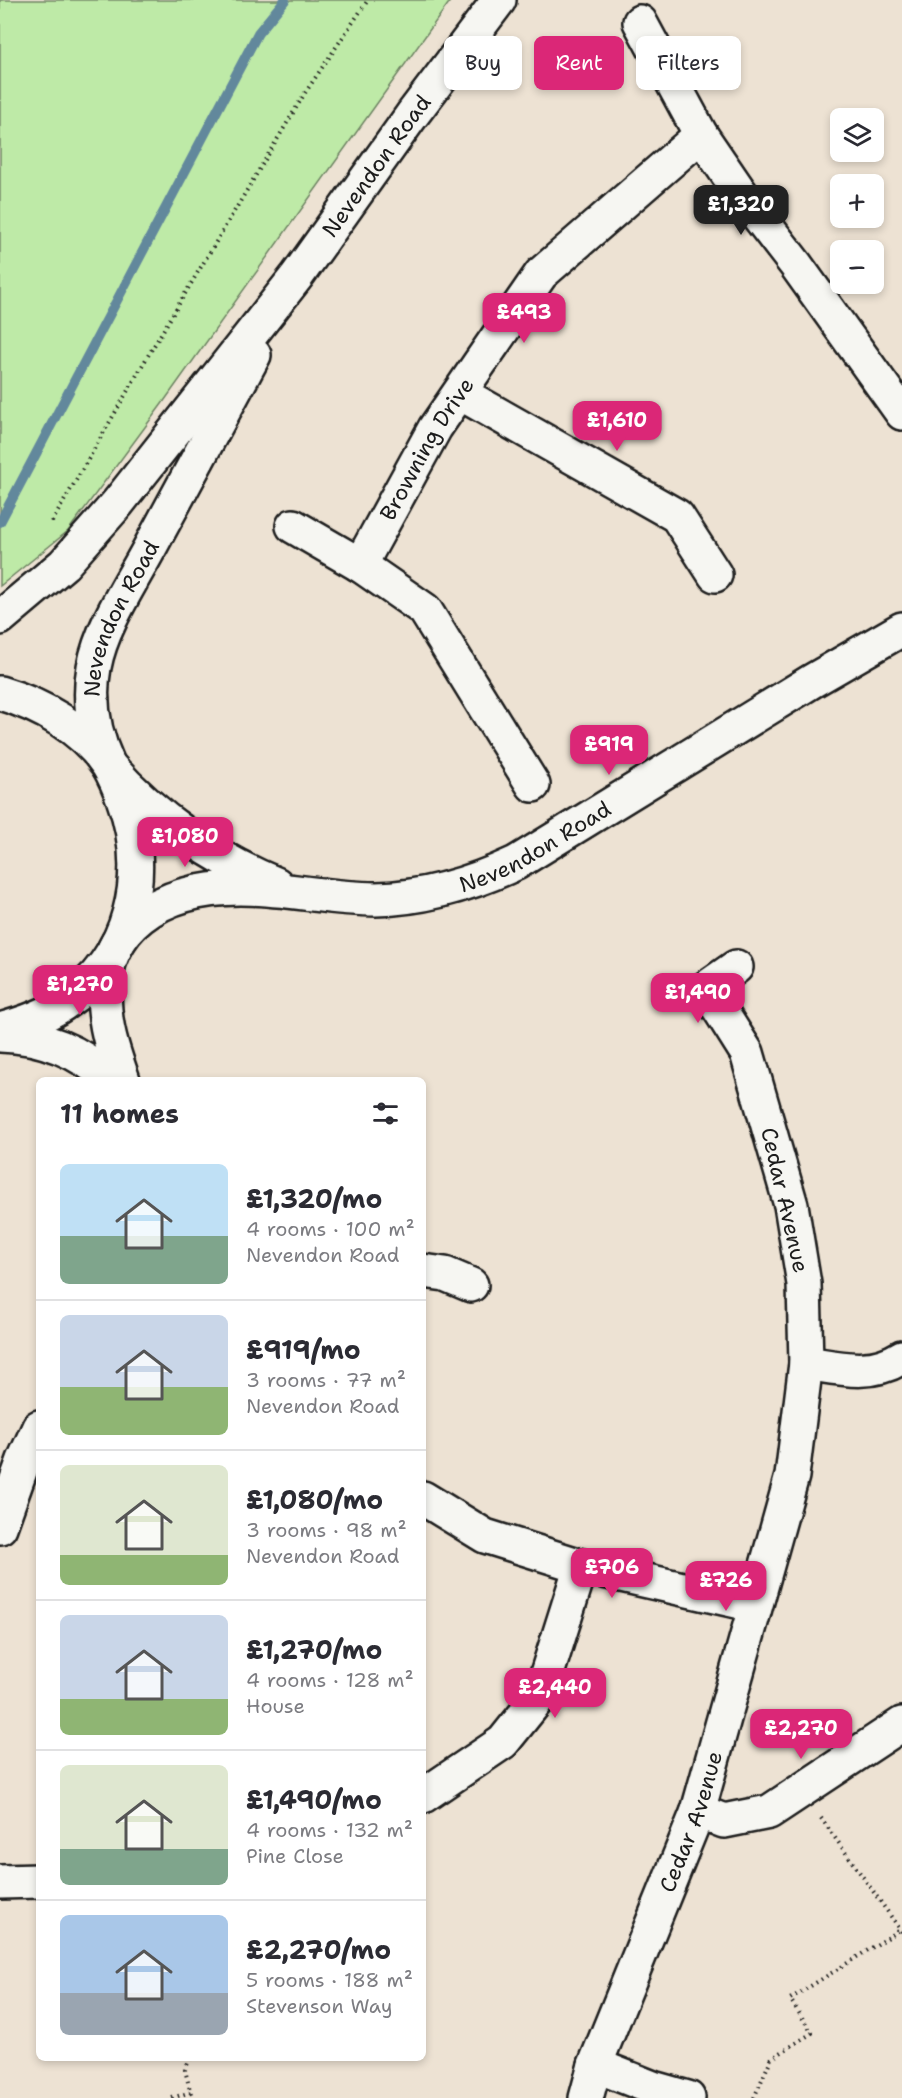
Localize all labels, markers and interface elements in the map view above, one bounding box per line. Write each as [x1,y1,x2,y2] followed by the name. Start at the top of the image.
[444,36,522,90] chip: Buy
[534,36,624,90] chip: Rent
[636,36,741,90] chip: Filters
[315,88,437,243] street label: Nevendon Road
[830,108,884,294] map controls
[830,108,884,162] button: layers
[830,174,884,228] button: +
[692,185,790,236] pin: £1,320
[708,191,774,217] text: £1,320
[830,240,884,294] button: −
[488,293,560,344] pin: £493
[497,299,551,325] text: £493
[373,371,480,525] street label: Browning Drive
[568,401,666,452] pin: £1,610
[587,407,647,433] text: £1,610
[77,535,166,697] street label: Nevendon Road
[573,725,645,776] pin: £919
[584,731,634,757] text: £919
[455,794,616,899] street label: Nevendon Road
[136,817,234,868] pin: £1,080
[151,823,219,849] text: £1,080
[31,965,129,1016] pin: £1,270
[47,971,113,997] text: £1,270
[649,973,747,1024] pin: £1,490
[665,979,731,1005] text: £1,490
[60,1096,179,1131] text: 11 homes
[369,1097,402,1130] icon: filters
[754,1125,816,1275] street label: Cedar Avenue
[246,1181,382,1216] text: £1,320/mo
[108,1188,180,1260] icon: home
[246,1216,415,1242] text: 4 rooms · 100 m²
[246,1242,400,1268] text: Nevendon Road
[246,1332,361,1367] text: £919/mo
[108,1339,180,1411] icon: home
[246,1367,406,1393] text: 3 rooms · 77 m²
[246,1393,400,1419] text: Nevendon Road
[246,1482,383,1517] text: £1,080/mo
[108,1489,180,1561] icon: home
[246,1517,407,1543] text: 3 rooms · 98 m²
[246,1543,400,1569] text: Nevendon Road
[576,1548,648,1599] pin: £706
[585,1554,639,1580] text: £706
[690,1561,762,1612] pin: £726
[699,1567,753,1593] text: £726
[246,1632,382,1667] text: £1,270/mo
[108,1639,180,1711] icon: home
[246,1667,414,1693] text: 4 rooms · 128 m²
[506,1668,604,1719] pin: £2,440
[518,1674,592,1700] text: £2,440
[246,1693,305,1719] text: House
[752,1709,850,1760] pin: £2,270
[764,1715,838,1741] text: £2,270
[652,1748,729,1896] street label: Cedar Avenue
[246,1782,382,1817] text: £1,490/mo
[108,1789,180,1861] icon: home
[246,1817,413,1843] text: 4 rooms · 132 m²
[246,1843,344,1869] text: Pine Close
[246,1932,391,1967] text: £2,270/mo
[108,1939,180,2011] icon: home
[246,1967,413,1993] text: 5 rooms · 188 m²
[246,1993,393,2019] text: Stevenson Way

